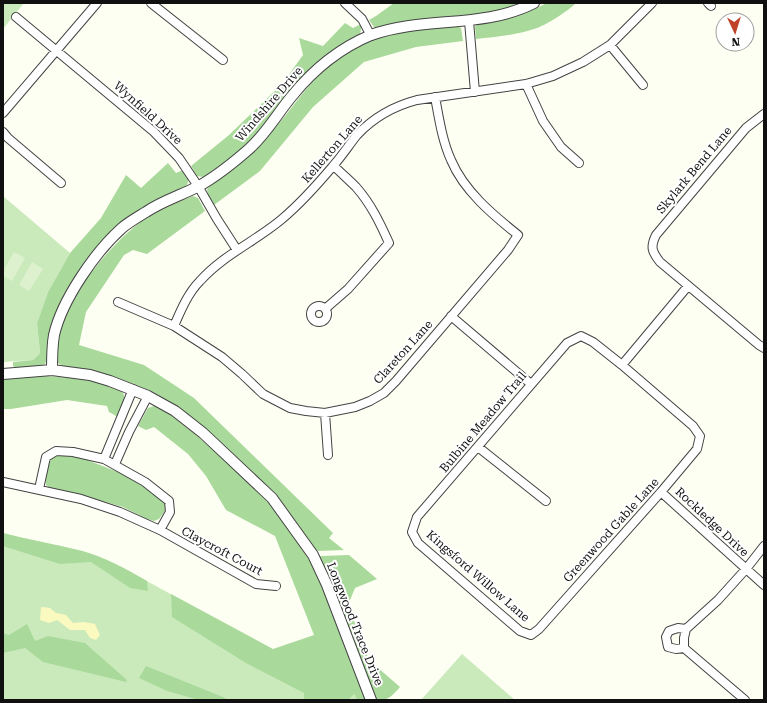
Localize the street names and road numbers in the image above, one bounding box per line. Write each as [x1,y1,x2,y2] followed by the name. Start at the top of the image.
[233,63,306,144] street label: Windshire Drive
[111,79,185,148] street label: Wynfield Drive
[299,112,365,186] street label: Kellerton Lane
[653,123,735,216] street label: Skylark Bend Lane
[371,317,436,387] street label: Clareton Lane
[437,369,529,475] street label: Bulbine Meadow Trail
[560,475,662,585] street label: Greenwood Gable Lane
[672,484,752,560] street label: Rockledge Drive
[179,524,265,578] street label: Claycroft Court
[424,527,533,625] street label: Kingsford Willow Lane
[324,560,386,688] street label: Longwood Trace Drive

